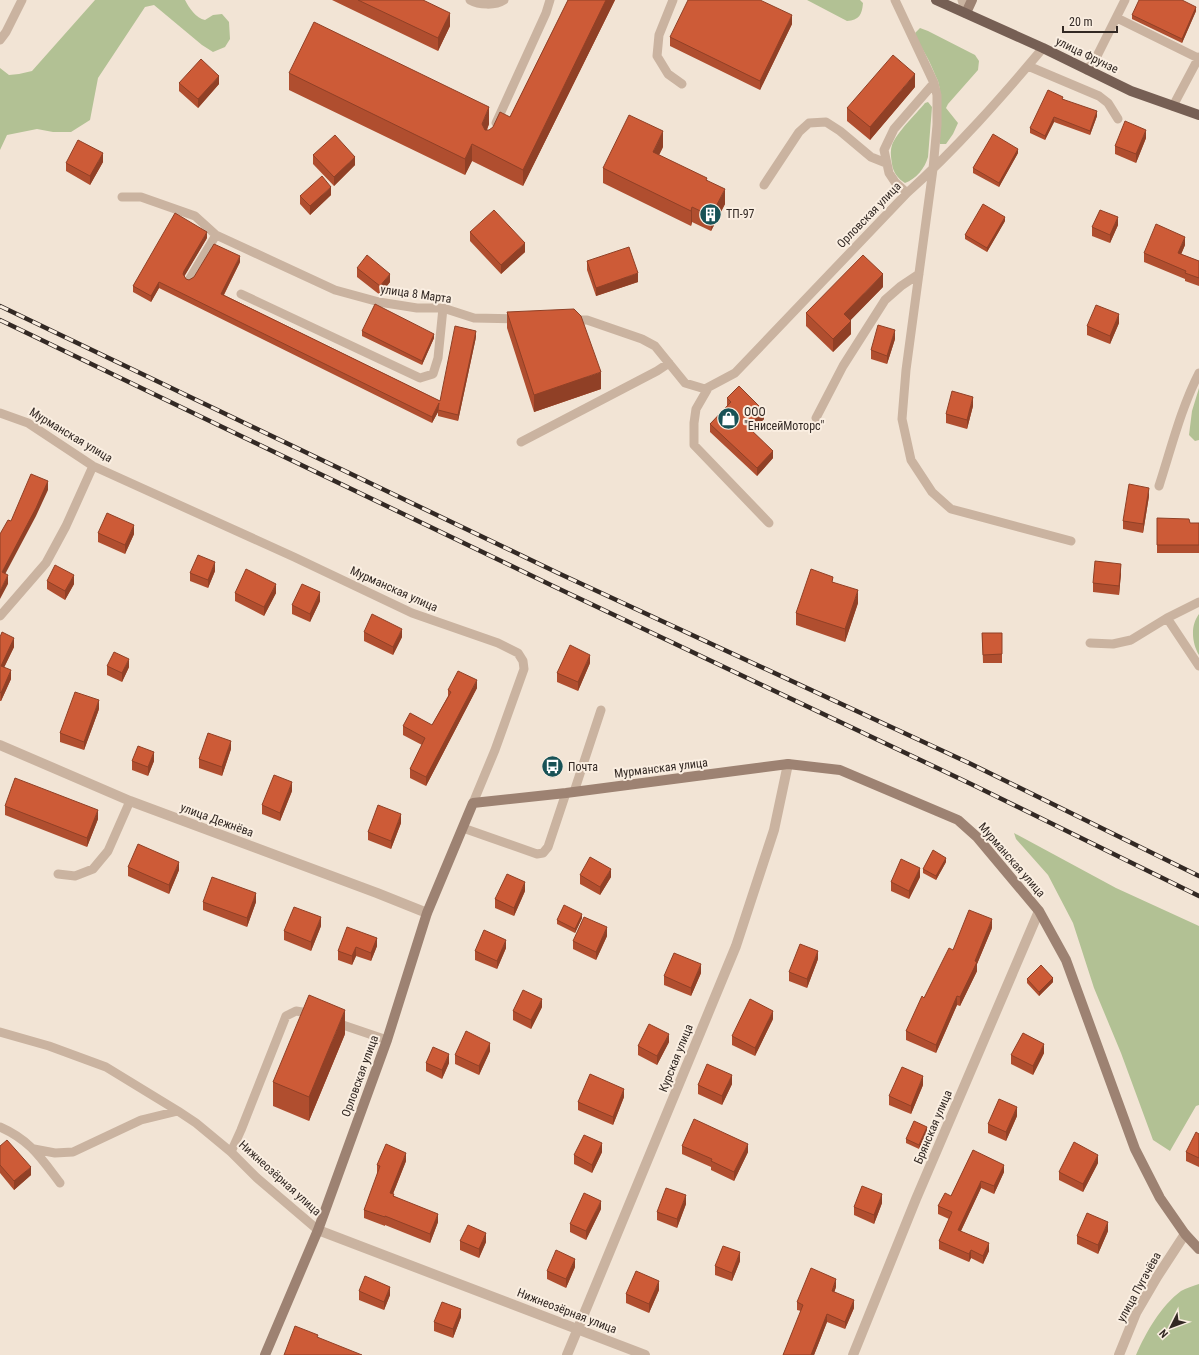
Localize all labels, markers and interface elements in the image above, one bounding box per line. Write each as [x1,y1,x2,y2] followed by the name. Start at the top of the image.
[1063,8,1117,34] scale bar
[1069,15,1093,29] text: 20 m
[1053,34,1121,76] street label: улица Фрунзе
[834,179,904,251] street label: Орловская улица
[697,201,723,227] building icon: ТП-97
[726,207,755,221] place label: ТП-97
[380,282,453,306] street label: улица 8 Марта
[27,405,115,465] street label: Мурманская улица
[744,405,825,433] place label: ООО "ЕнисейМоторс"
[715,406,741,432] shop icon: ООО "ЕнисейМоторс"
[348,563,440,615] street label: Мурманская улица
[539,754,565,780] bus stop icon: Почта
[613,755,709,781] street label: Мурманская улица
[568,760,598,774] place label: Почта
[179,800,256,840] street label: улица Дежнёва
[976,820,1048,900] street label: Мурманская улица
[656,1022,696,1094] street label: Курская улица
[339,1033,381,1119] street label: Орловская улица
[911,1088,955,1166] street label: Брянская улица
[236,1137,324,1219] street label: Нижнеозёрная улица
[1114,1249,1164,1324] street label: улица Пугачёва
[515,1286,619,1337] street label: Нижнеозёрная улица
[1151,1307,1191,1347] north arrow
[1157,1326,1171,1340] text: N

